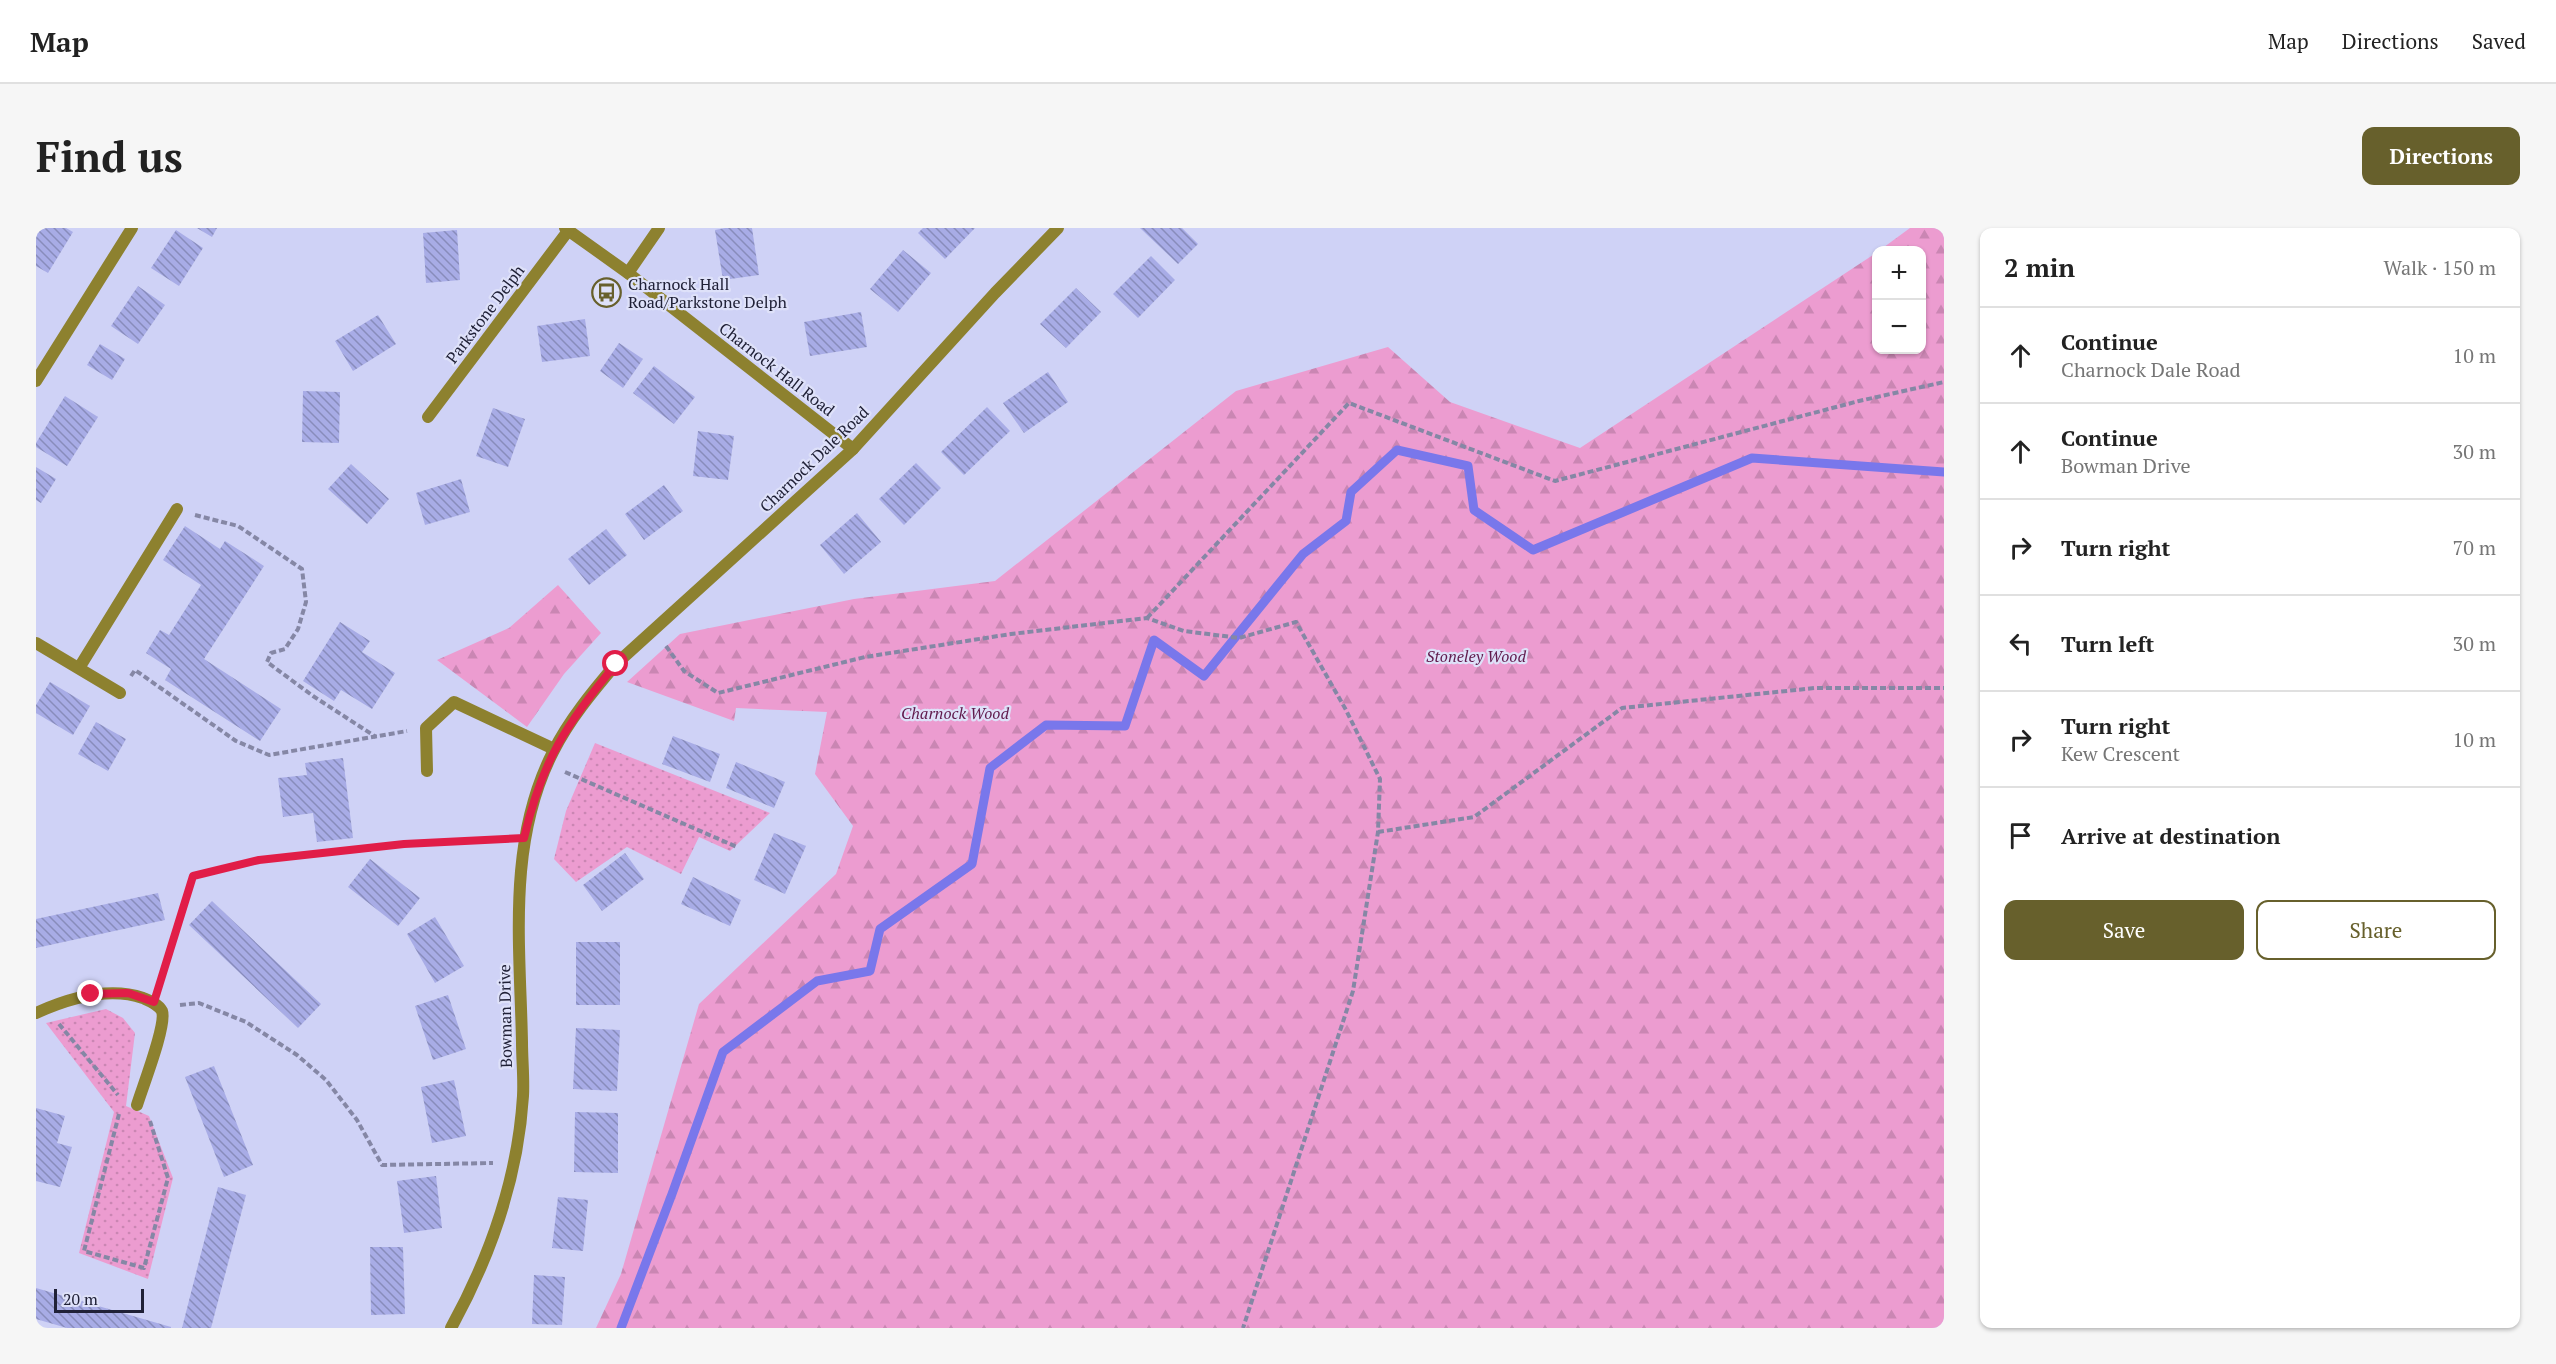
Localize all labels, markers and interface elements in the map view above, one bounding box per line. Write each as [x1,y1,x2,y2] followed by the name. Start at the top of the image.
[30,23,89,60] text: Map
[2268,27,2309,55] text: Map
[2342,27,2439,55] text: Directions
[2472,27,2526,55] text: Saved
[2362,127,2520,185] button: Directions
[36,128,183,184] text: Find us
[1872,246,1926,354] map controls
[1872,246,1926,300] button: +
[2004,250,2075,284] text: 2 min
[2384,254,2496,281] text: Walk · 150 m
[441,260,530,368] street label: Parkstone Delph
[628,273,788,313] place label: Charnock Hall Road/Parkstone Delph
[591,277,623,309] bus stop icon: Charnock Hall Road/Parkstone Delph
[1872,300,1926,354] button: −
[715,317,839,421] street label: Charnock Hall Road
[2061,327,2158,356] text: Continue
[2004,339,2037,372] icon: ahead
[2453,342,2496,369] text: 10 m
[2061,356,2241,383] text: Charnock Dale Road
[755,401,873,517] street label: Charnock Dale Road
[2061,423,2158,452] text: Continue
[2004,435,2037,468] icon: ahead
[2453,438,2496,465] text: 30 m
[2061,452,2190,479] text: Bowman Drive
[2004,531,2037,564] icon: right
[2061,533,2170,562] text: Turn right
[2453,534,2496,561] text: 70 m
[2004,627,2037,660] icon: left
[2061,629,2154,658] text: Turn left
[2453,630,2496,657] text: 30 m
[1426,645,1526,667] park label: Stoneley Wood
[602,650,628,676] route start
[901,702,1009,724] park label: Charnock Wood
[2061,711,2170,740] text: Turn right
[2004,723,2037,756] icon: right
[2453,726,2496,753] text: 10 m
[2061,740,2180,767] text: Kew Crescent
[2004,819,2037,852] icon: arrive
[2061,821,2280,850] text: Arrive at destination
[2004,900,2244,960] button: Save
[2256,900,2496,960] button: Share
[493,964,517,1068] street label: Bowman Drive
[77,980,103,1006] route end
[54,1286,144,1314] scale bar
[63,1288,98,1310] text: 20 m

